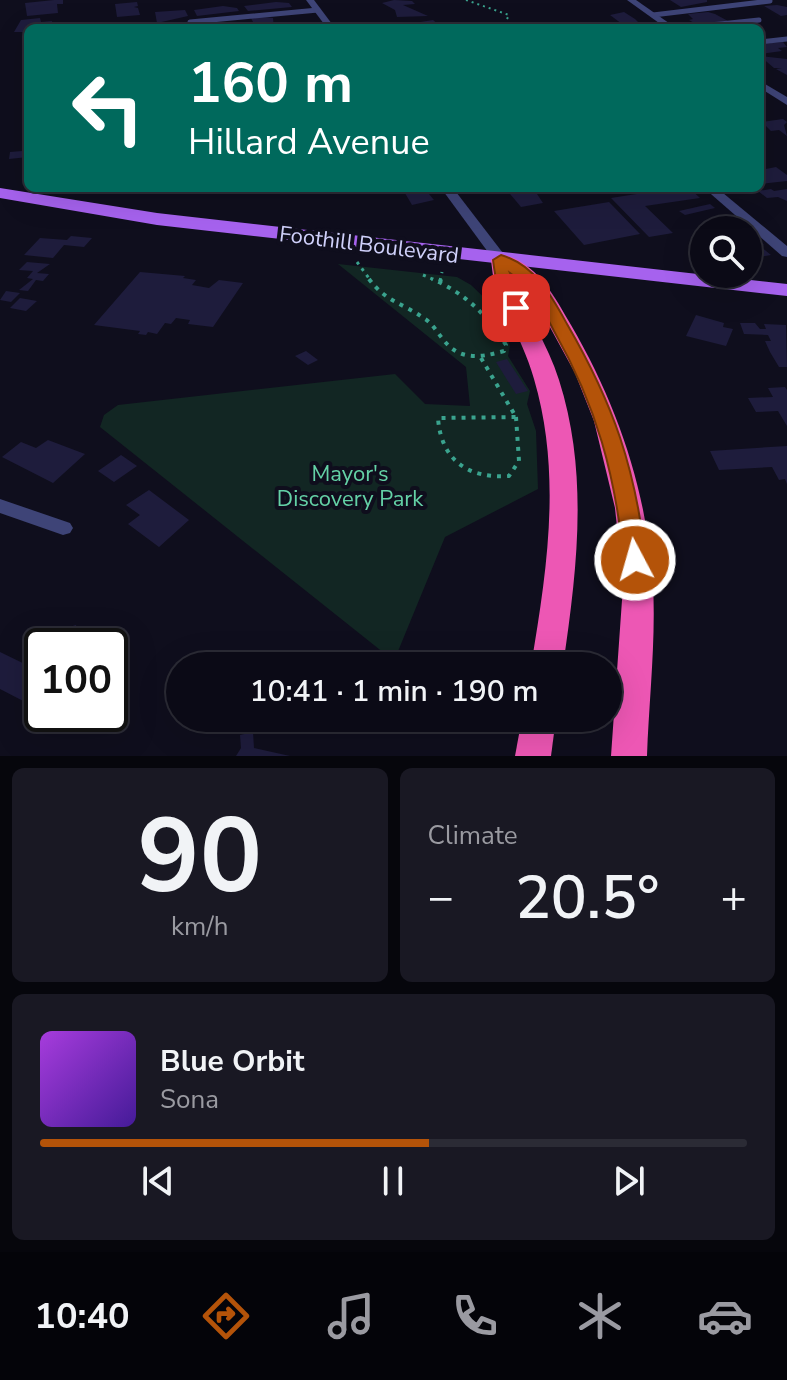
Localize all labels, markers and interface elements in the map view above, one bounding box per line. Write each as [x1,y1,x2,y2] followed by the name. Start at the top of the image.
[188,45,353,122] text: 160 m
[56,56,160,160] icon: left
[188,118,430,167] text: Hillard Avenue
[690,216,762,288] map controls
[690,216,762,288] button: search
[277,219,461,271] street label: Foothill Boulevard
[482,274,550,342] pin
[494,286,538,330] icon: arrive
[277,459,424,514] park label: Mayor's Discovery Park
[593,518,677,602] position arrow
[24,628,128,732] speed limit sign: 100
[249,671,539,712] text: 10:41 · 1 min · 190 m
[137,786,262,928] text: 90
[428,818,518,853] text: Climate
[515,857,660,939] text: 20.5°
[428,868,454,928] text: −
[721,868,747,928] text: +
[171,909,228,944] text: km/h
[160,1041,304,1082] text: Blue Orbit
[160,1082,219,1117] text: Sona
[136,1159,180,1203] icon: previous
[371,1159,415,1203] icon: pause
[607,1159,651,1203] icon: next
[198,1288,254,1344] icon: directions
[323,1288,379,1344] icon: music
[447,1288,503,1344] icon: phone
[572,1288,628,1344] icon: climate
[697,1288,753,1344] icon: car
[34,1292,130,1341] text: 10:40

